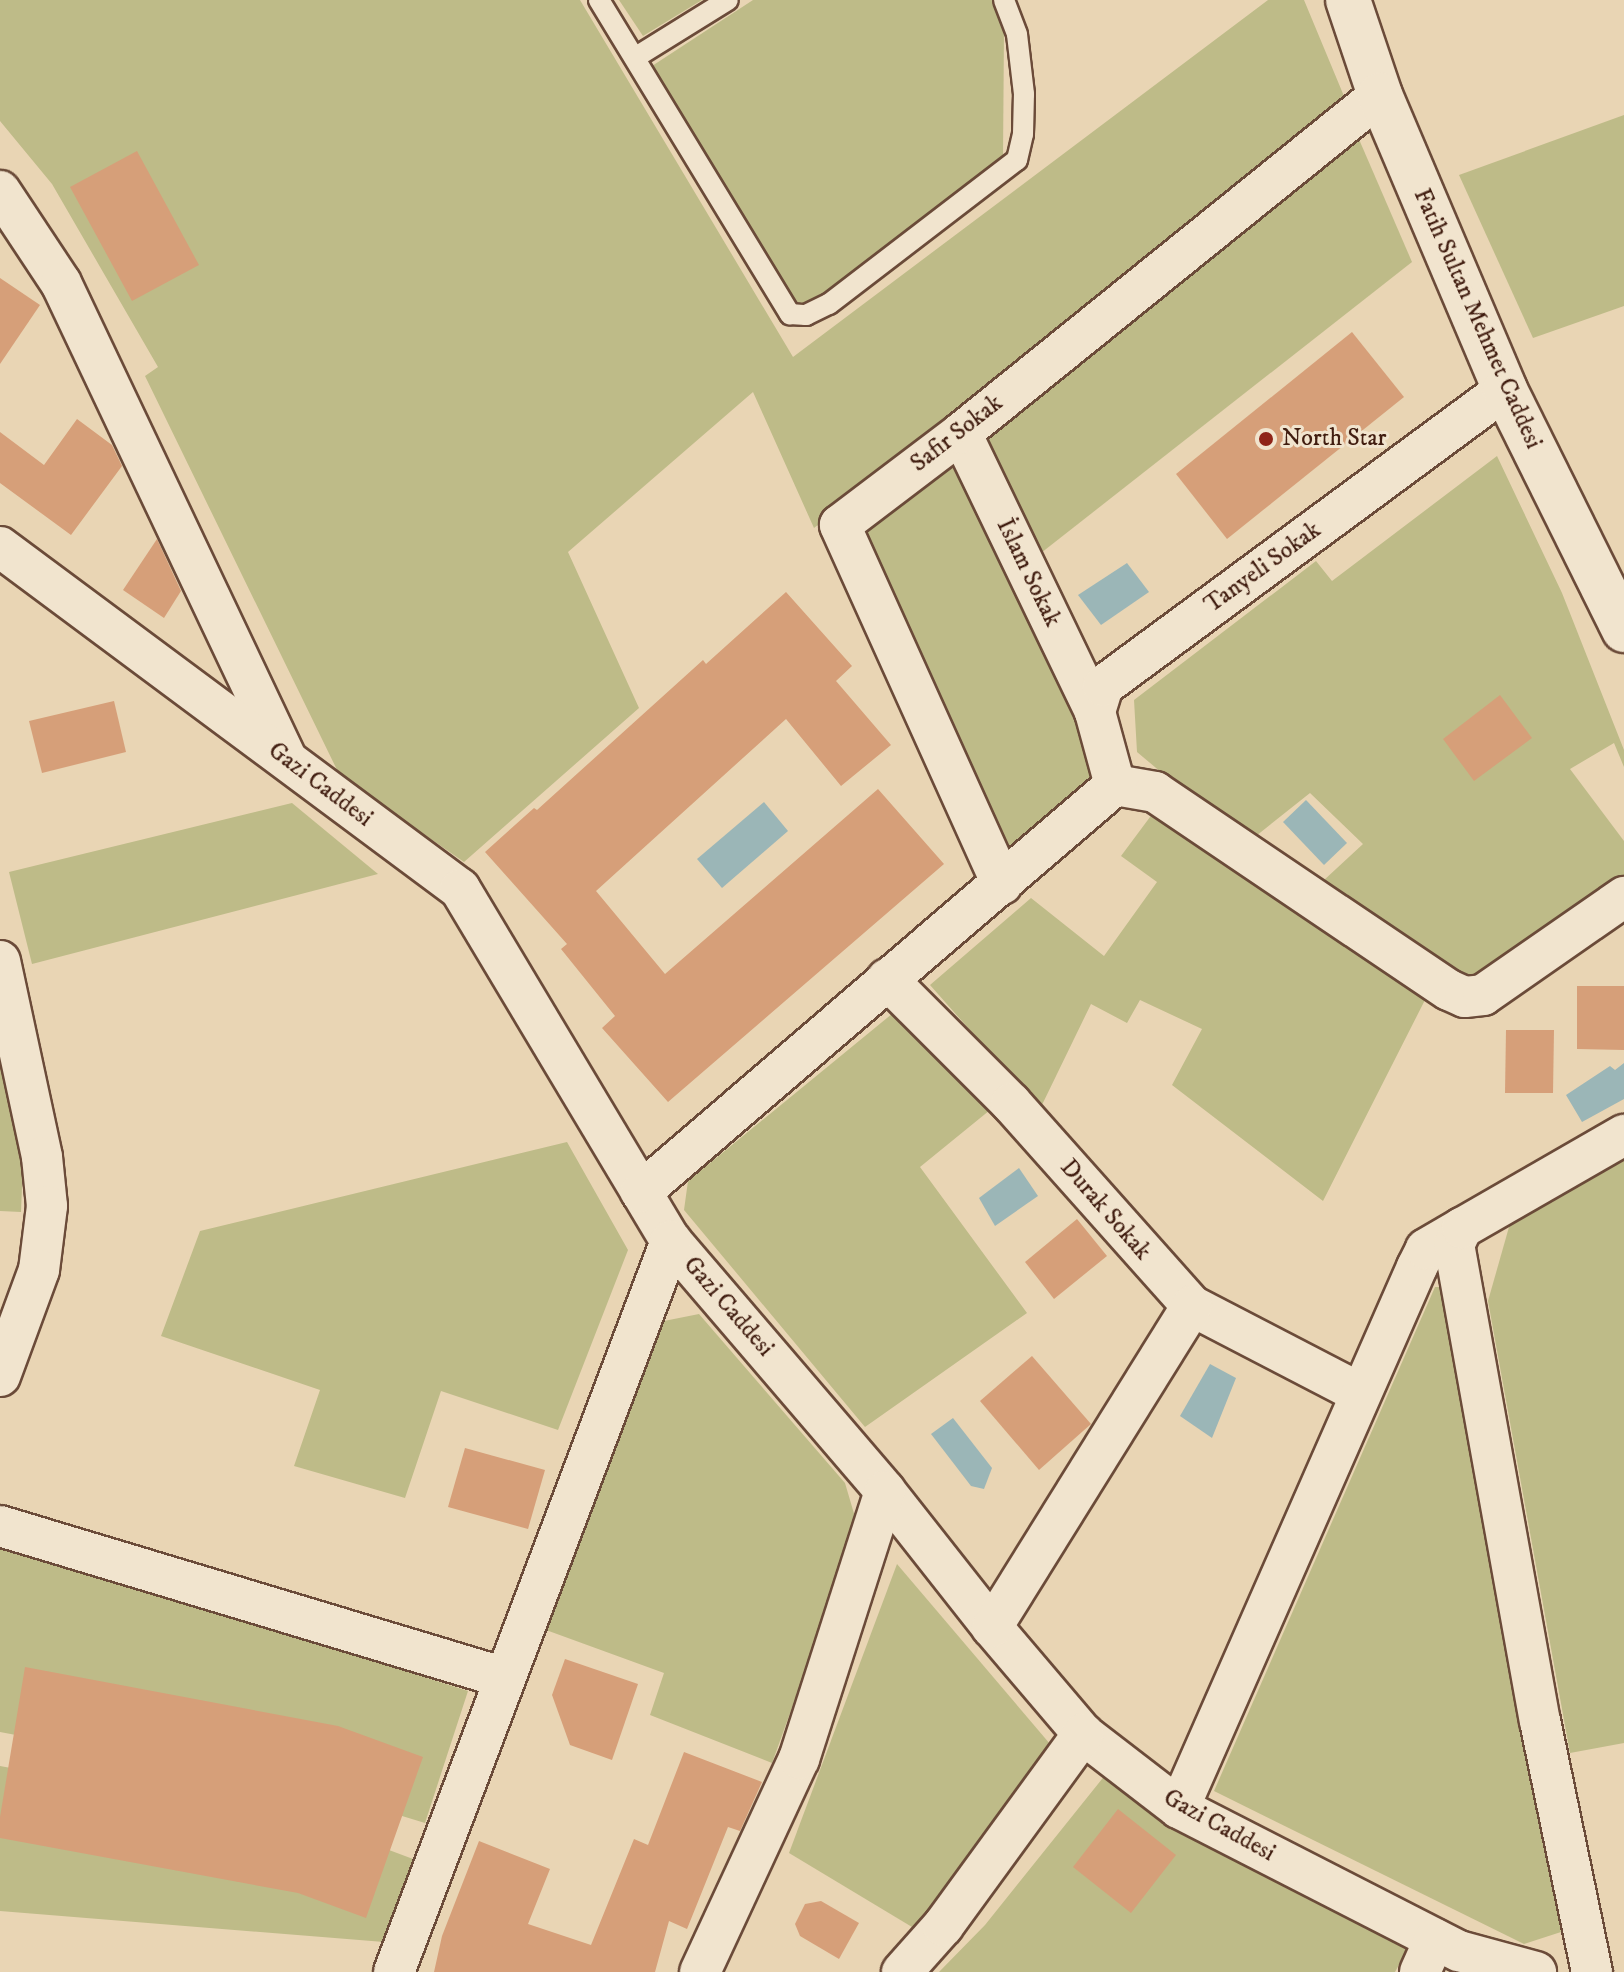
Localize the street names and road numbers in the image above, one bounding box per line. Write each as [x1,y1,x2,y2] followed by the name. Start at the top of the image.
[1407,184,1547,454] street label: Fatih Sultan Mehmet Caddesi
[905,389,1009,479] street label: Safir Sokak
[989,514,1067,632] street label: İslam Sokak
[1199,516,1327,620] street label: Tanyeli Sokak
[262,736,378,834] street label: Gazi Caddesi
[1054,1154,1156,1266] street label: Durak Sokak
[677,1251,779,1363] street label: Gazi Caddesi
[1158,1784,1280,1868] street label: Gazi Caddesi

